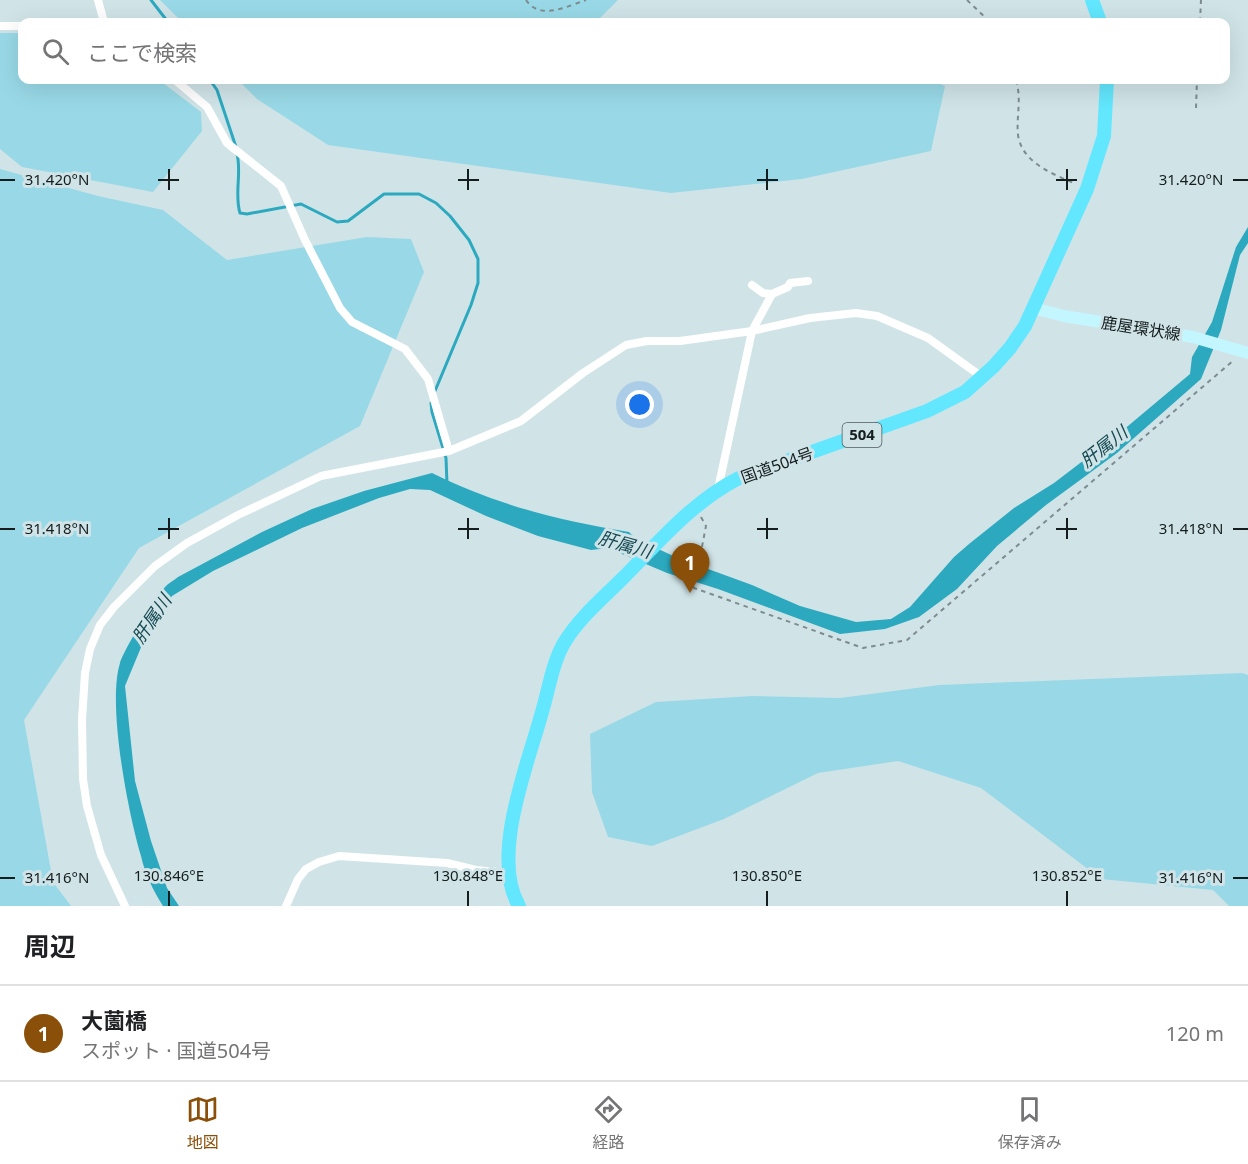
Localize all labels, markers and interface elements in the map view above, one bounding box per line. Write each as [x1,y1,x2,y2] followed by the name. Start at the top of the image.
[18,18,1230,84] search box
[39,35,72,68] icon: search
[87,37,197,67] text: ここで検索
[25,169,89,189] text: 31.420°N
[1159,169,1223,189] text: 31.420°N
[1100,311,1182,345] street label: 鹿屋環状線
[625,390,654,419] your location
[1075,419,1134,472] water label: 肝属川
[842,423,882,447] road number: 504
[738,442,816,488] street label: 国道504号
[25,518,89,538] text: 31.418°N
[1159,518,1223,538] text: 31.418°N
[596,525,656,564] water label: 肝属川
[670,544,710,593] pin: 1
[126,588,177,648] water label: 肝属川
[134,865,204,885] text: 130.846°E
[433,865,503,885] text: 130.848°E
[732,865,802,885] text: 130.850°E
[1032,865,1102,885] text: 130.852°E
[25,867,89,887] text: 31.416°N
[1159,867,1223,887] text: 31.416°N
[24,928,76,964] text: 周辺
[81,1005,147,1035] text: 大薗橋
[38,1020,49,1047] text: 1
[1166,1020,1224,1047] text: 120 m
[81,1037,271,1064] text: スポット · 国道504号
[186,1093,219,1153] tab: 地図
[592,1093,625,1153] tab: 経路
[998,1093,1062,1153] tab: 保存済み

